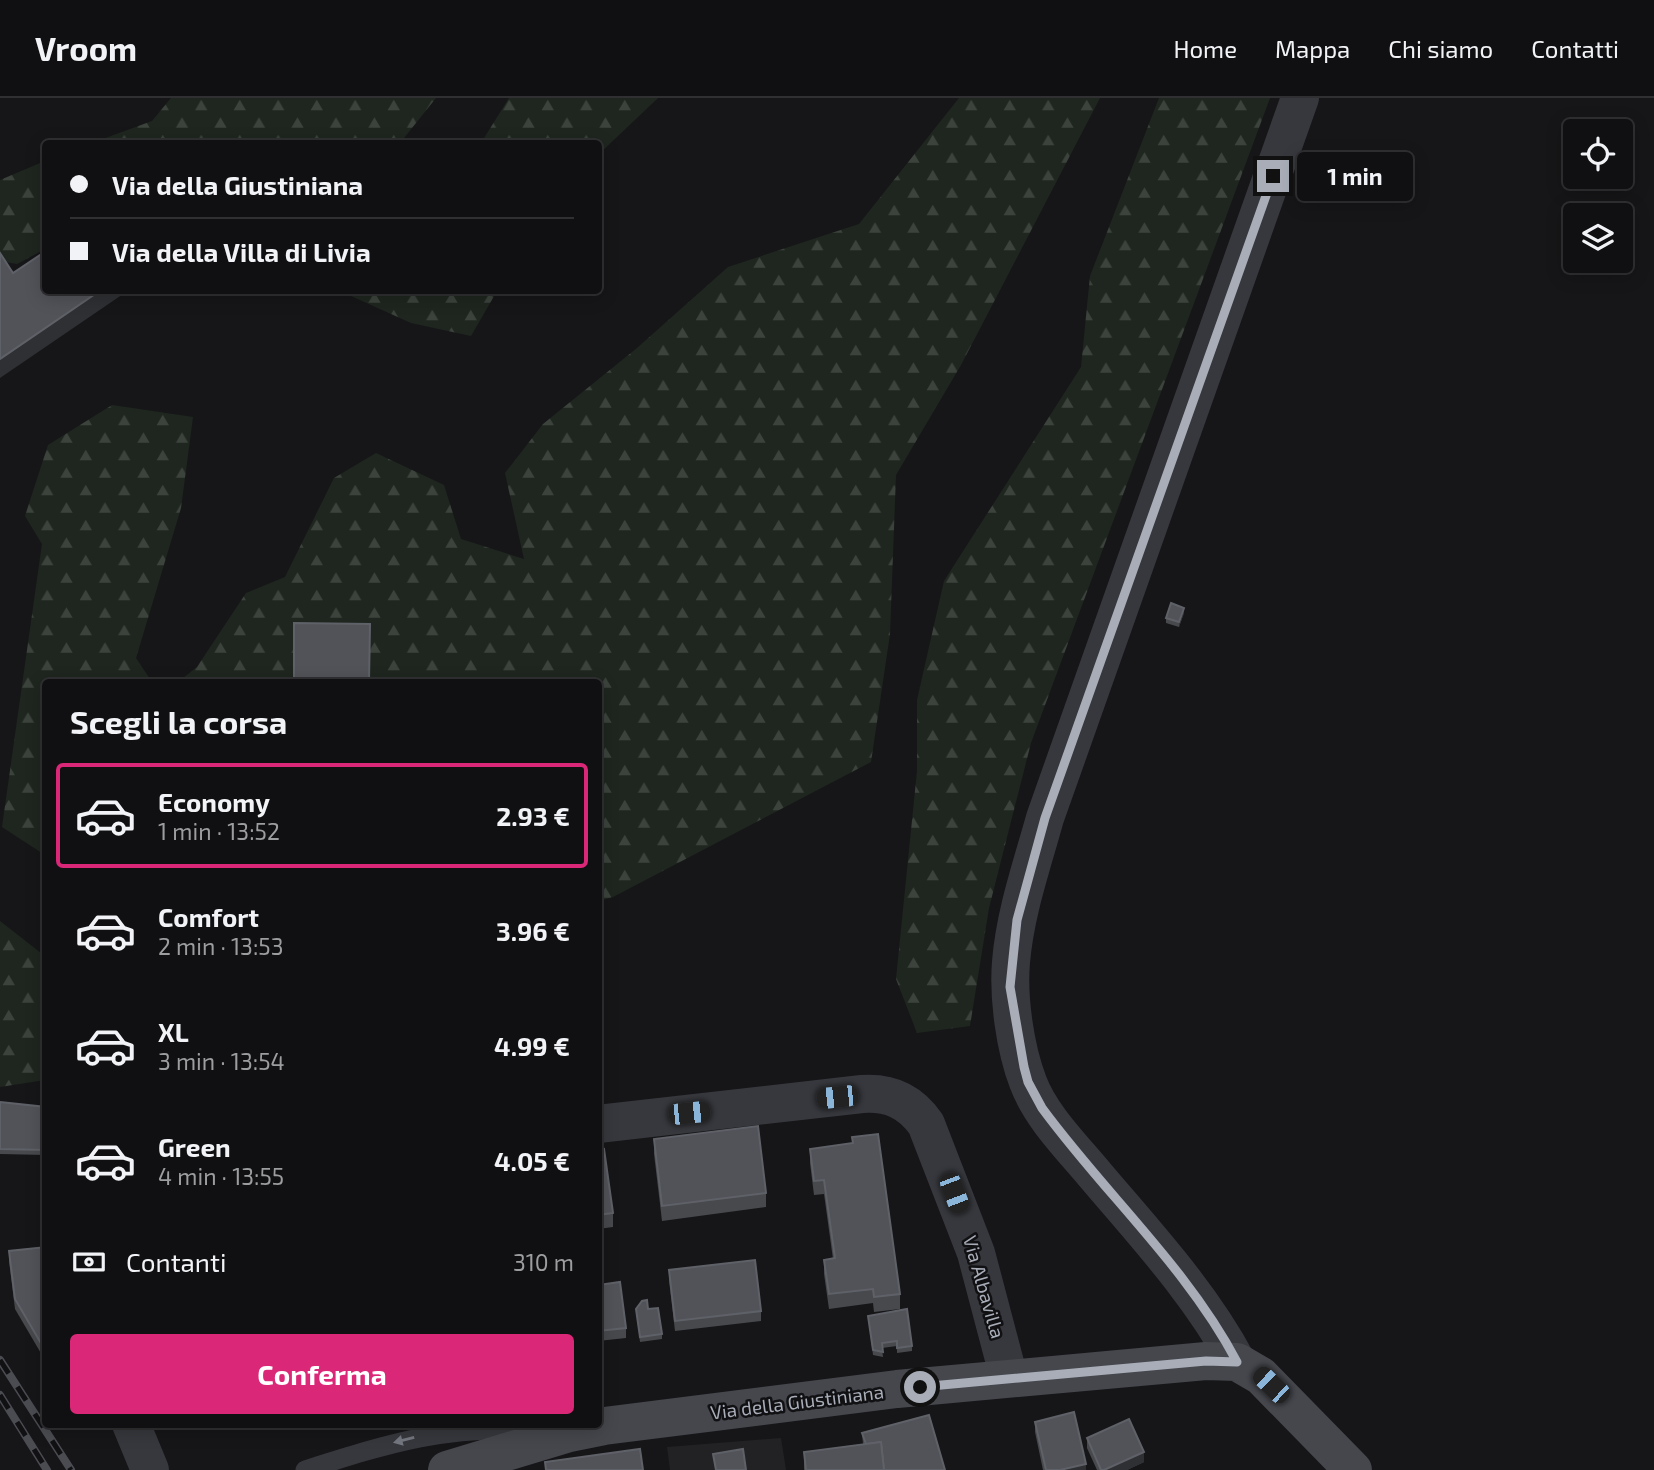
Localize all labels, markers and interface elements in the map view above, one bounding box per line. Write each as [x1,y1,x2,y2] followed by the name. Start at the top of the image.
[35,28,137,68] text: Vroom
[1173,34,1237,63] text: Home
[1275,34,1350,63] text: Mappa
[1388,34,1493,63] text: Chi siamo
[1531,34,1619,63] text: Contatti
[1563,119,1633,273] map controls
[1563,119,1633,189] button: locate
[1298,152,1413,200] callout: 1 min
[1257,160,1289,192] route end
[1327,162,1383,190] text: 1 min
[112,169,363,200] text: Via della Giustiniana
[1563,203,1633,273] button: layers
[112,236,371,267] text: Via della Villa di Livia
[70,702,287,740] text: Scegli la corsa
[74,784,137,847] icon: car
[158,786,270,817] text: Economy
[496,800,570,831] text: 2.93 €
[158,817,280,845] text: 1 min · 13:52
[74,899,137,962] icon: car
[158,901,259,932] text: Comfort
[496,915,570,946] text: 3.96 €
[158,932,283,960] text: 2 min · 13:53
[74,1014,137,1077] icon: car
[158,1016,189,1047] text: XL
[494,1030,570,1061] text: 4.99 €
[158,1047,285,1075] text: 3 min · 13:54
[816,1084,859,1110] car
[668,1100,711,1126] car
[74,1129,137,1192] icon: car
[158,1131,231,1162] text: Green
[494,1145,570,1176] text: 4.05 €
[158,1162,284,1190] text: 4 min · 13:55
[937,1170,972,1216] car
[959,1233,1010,1341] street label: Via Albavilla
[70,1243,108,1281] icon: cash
[126,1246,226,1277] text: Contanti
[513,1248,574,1276] text: 310 m
[70,1334,574,1414] button: Conferma
[1249,1363,1294,1407] car
[904,1371,936,1403] route start
[709,1379,885,1424] street label: Via della Giustiniana
[393,1435,415,1446] one-way arrow

